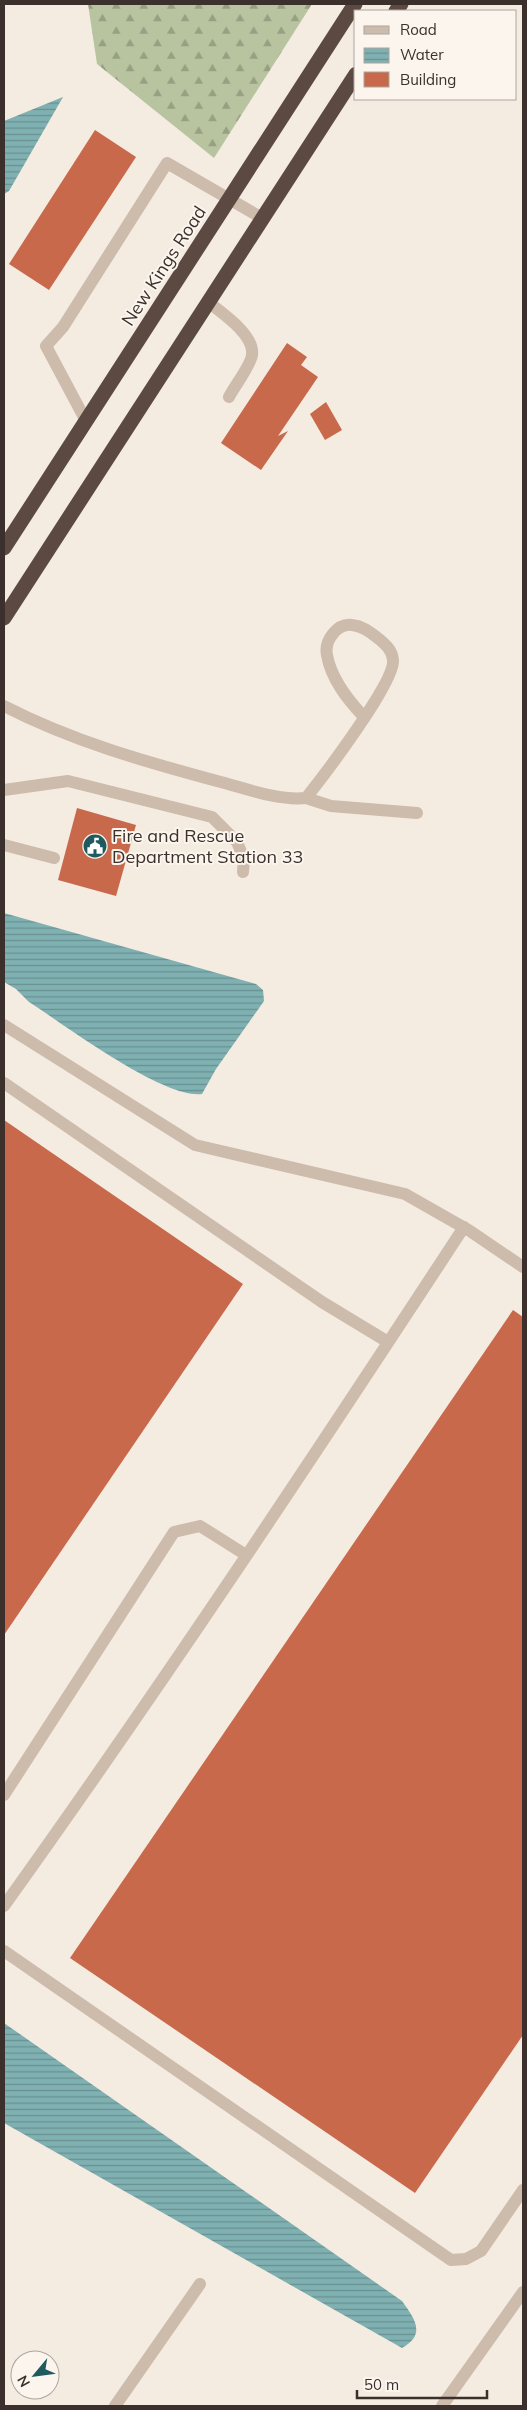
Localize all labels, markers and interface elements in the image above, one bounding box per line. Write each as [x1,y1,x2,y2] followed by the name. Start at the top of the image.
[354,10,517,100] legend
[400,20,437,39] text: Road
[400,45,444,64] text: Water
[400,70,456,89] text: Building
[116,201,211,330] street label: New Kings Road
[112,824,303,868] place label: Fire and Rescue Department Station 33
[82,833,108,859] public building icon: Fire and Rescue Department Station 33
[10,2350,60,2400] north arrow
[357,2368,487,2400] scale bar
[13,2372,34,2390] text: N
[364,2375,399,2394] text: 50 m

